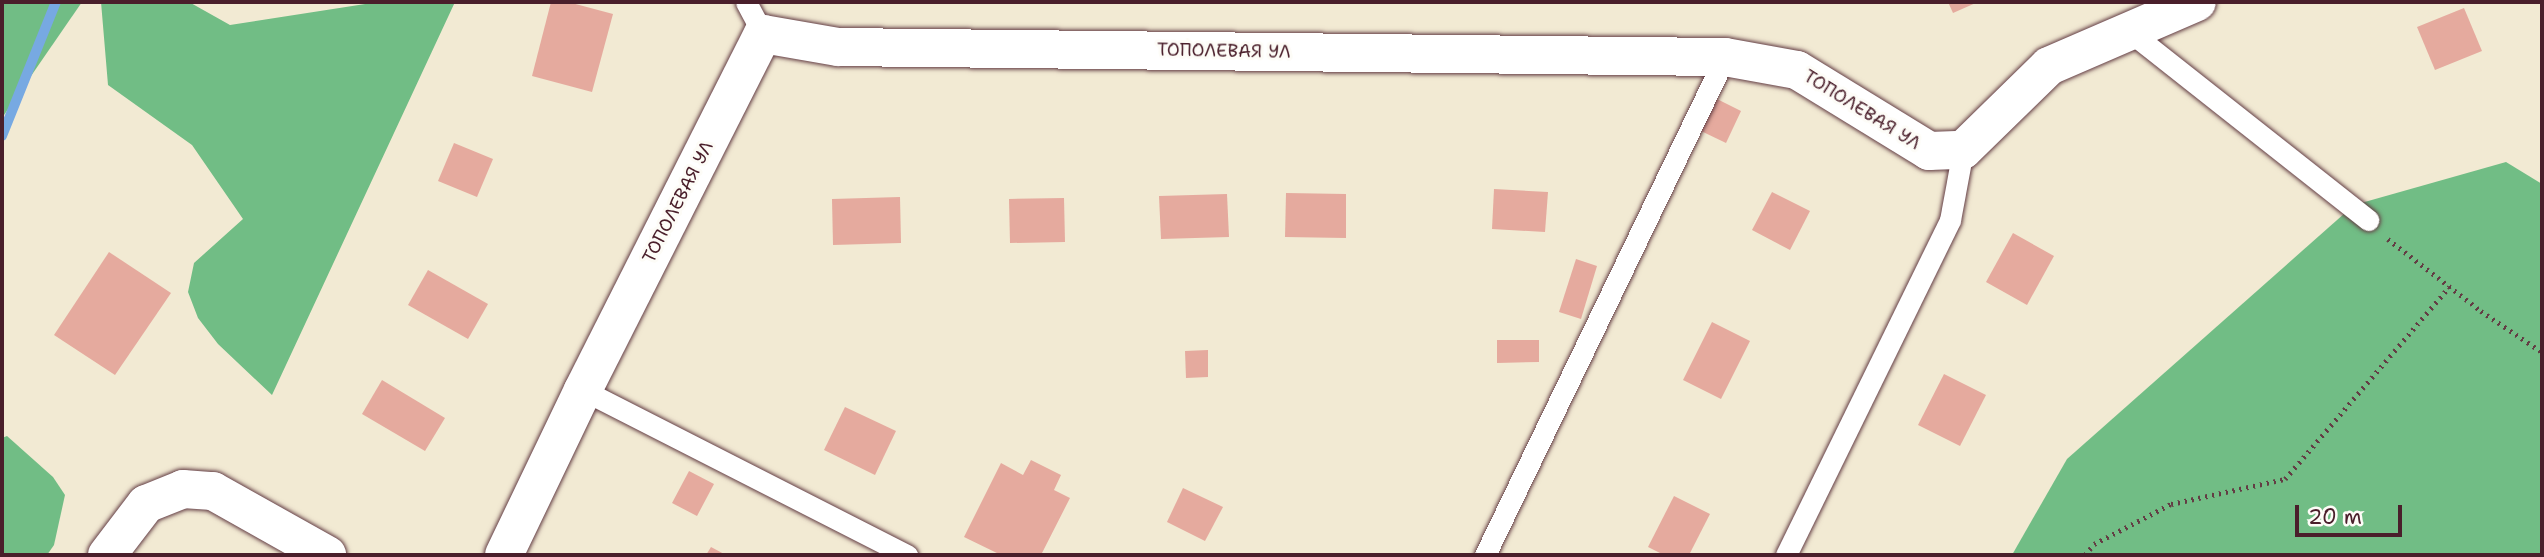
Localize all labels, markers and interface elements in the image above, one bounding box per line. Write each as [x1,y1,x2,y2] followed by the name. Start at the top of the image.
[1157,39,1291,63] street label: ТОПОЛЕВАЯ УЛ
[1800,65,1924,155] street label: ТОПОЛЕВАЯ УЛ
[638,137,718,267] street label: ТОПОЛЕВАЯ УЛ
[2299,490,2406,534] scale bar
[2308,503,2362,531] text: 20 m

